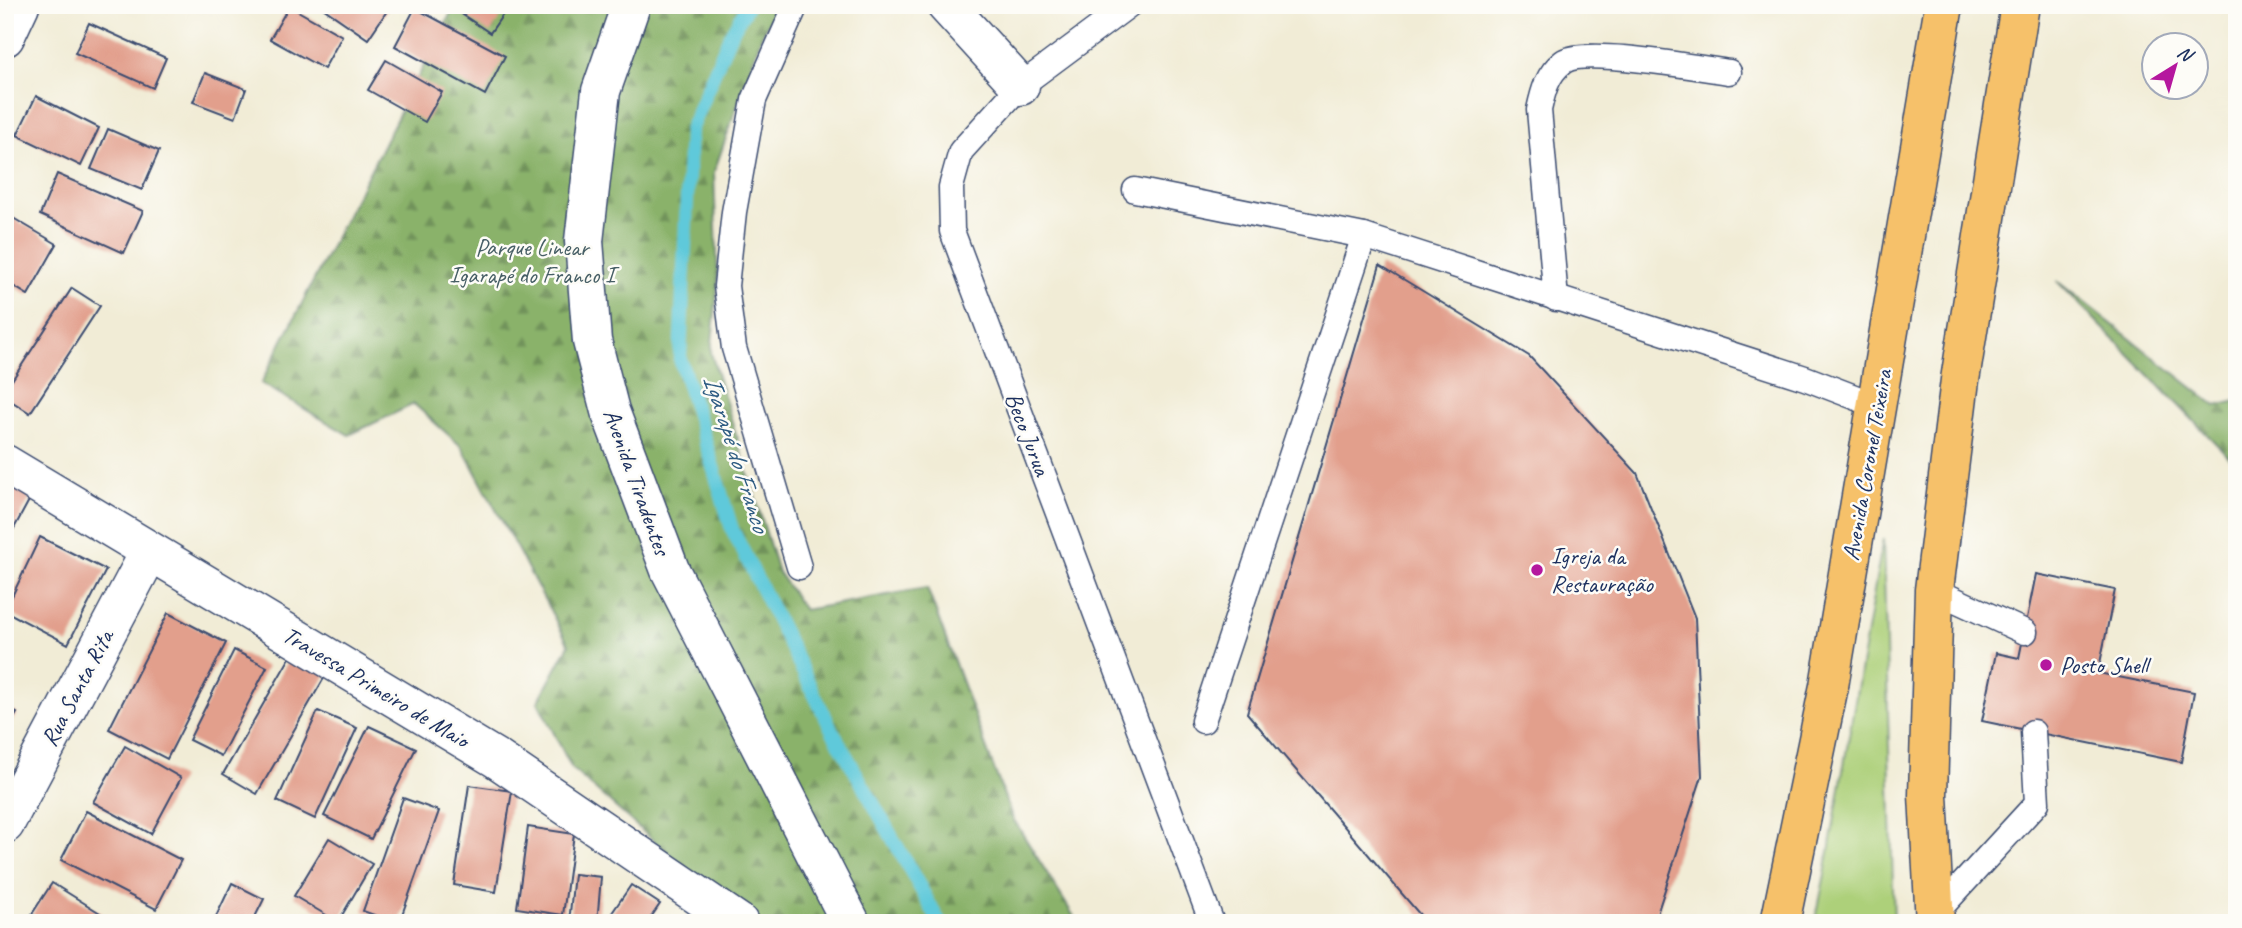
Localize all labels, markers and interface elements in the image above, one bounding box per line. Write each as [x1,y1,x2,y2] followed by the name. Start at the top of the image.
[2140,32,2210,102] north arrow
[2173,40,2199,68] text: N
[449,232,620,290] park label: Parque Linear Igarapé do Franco I
[1835,366,1899,563] street label: Avenida Coronel Teixeira
[696,371,779,539] water label: Igarapé do Franco
[999,388,1058,481] street label: Beco Jurua
[597,405,678,561] street label: Avenida Tiradentes
[1551,541,1654,599] place label: Igreja da Restauração
[1529,562,1545,578] marker: Igreja da Restauração
[277,620,477,756] street label: Travessa Primeiro de Maio
[34,623,121,751] street label: Rua Santa Rita
[2060,650,2152,680] place label: Posto Shell
[2038,657,2054,673] marker: Posto Shell

